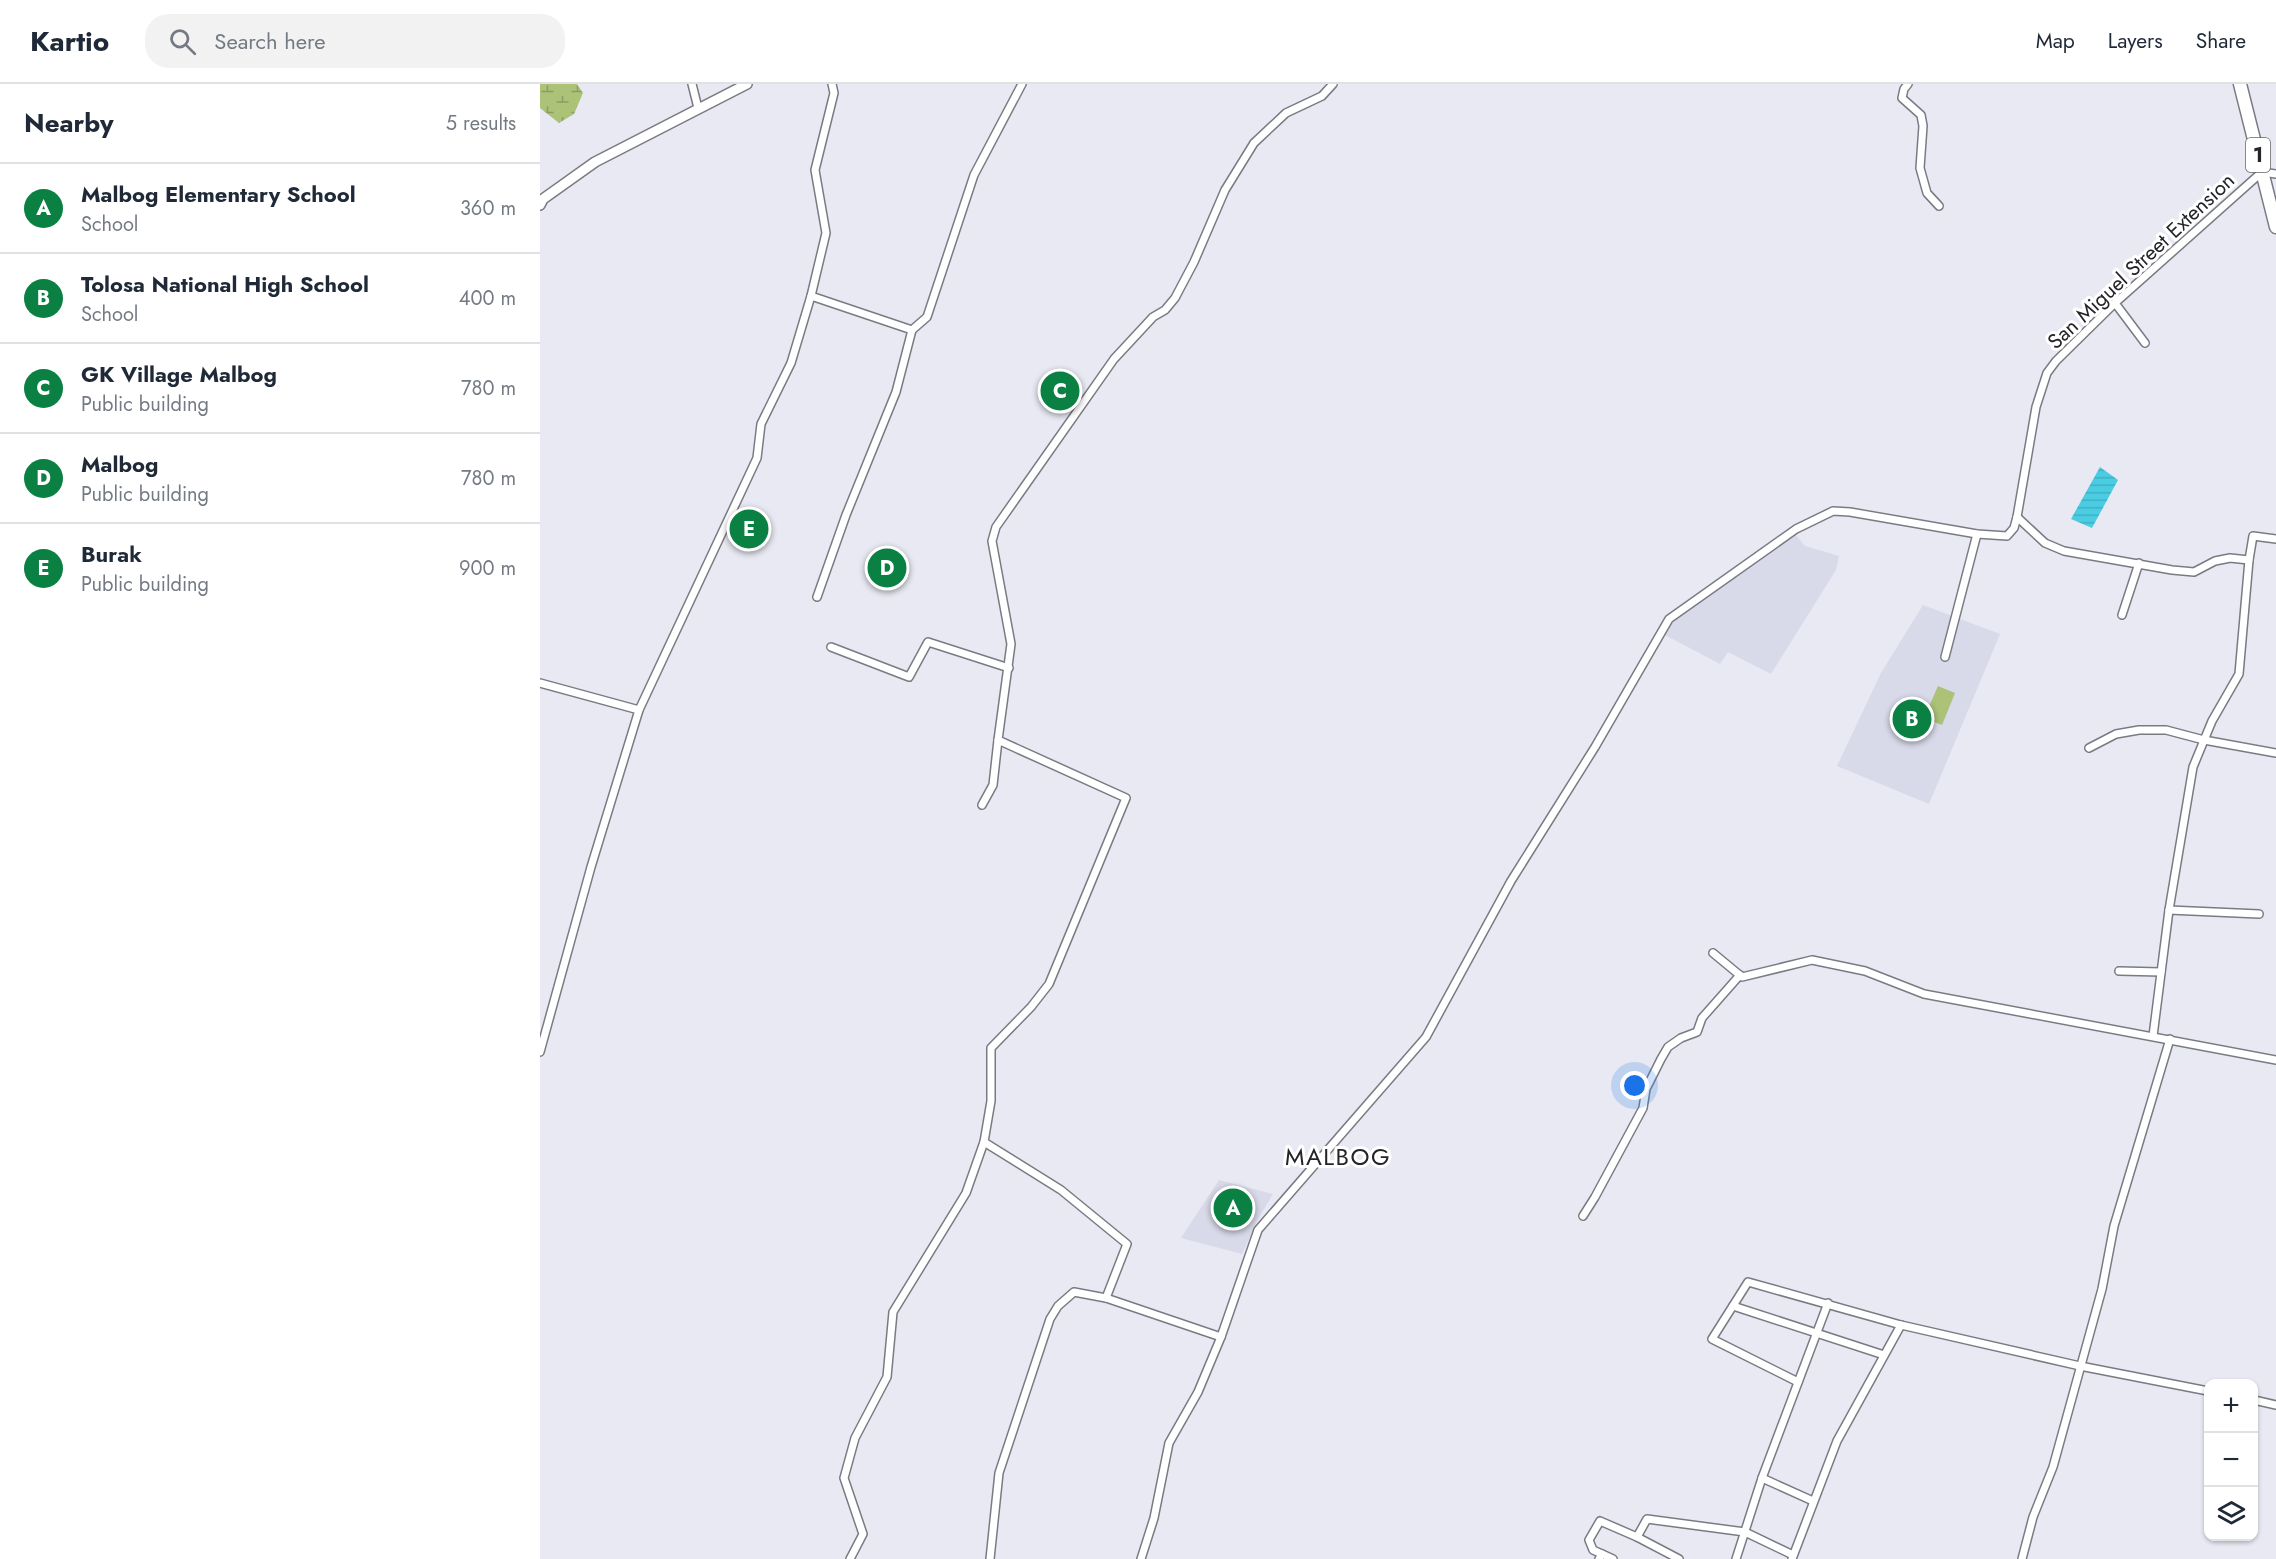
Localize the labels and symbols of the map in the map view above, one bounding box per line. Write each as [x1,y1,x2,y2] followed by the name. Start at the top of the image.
[2246,138,2270,172] road number: 1
[2041,166,2241,356] street label: San Miguel Street Extension
[1040,368,1080,414] pin: C
[730,506,768,552] pin: E
[868,546,906,590] pin: D
[1892,696,1932,742] pin: B
[1620,1071,1649,1100] your location
[1285,1139,1391,1174] district label: MALBOG
[1214,1186,1252,1230] pin: A

